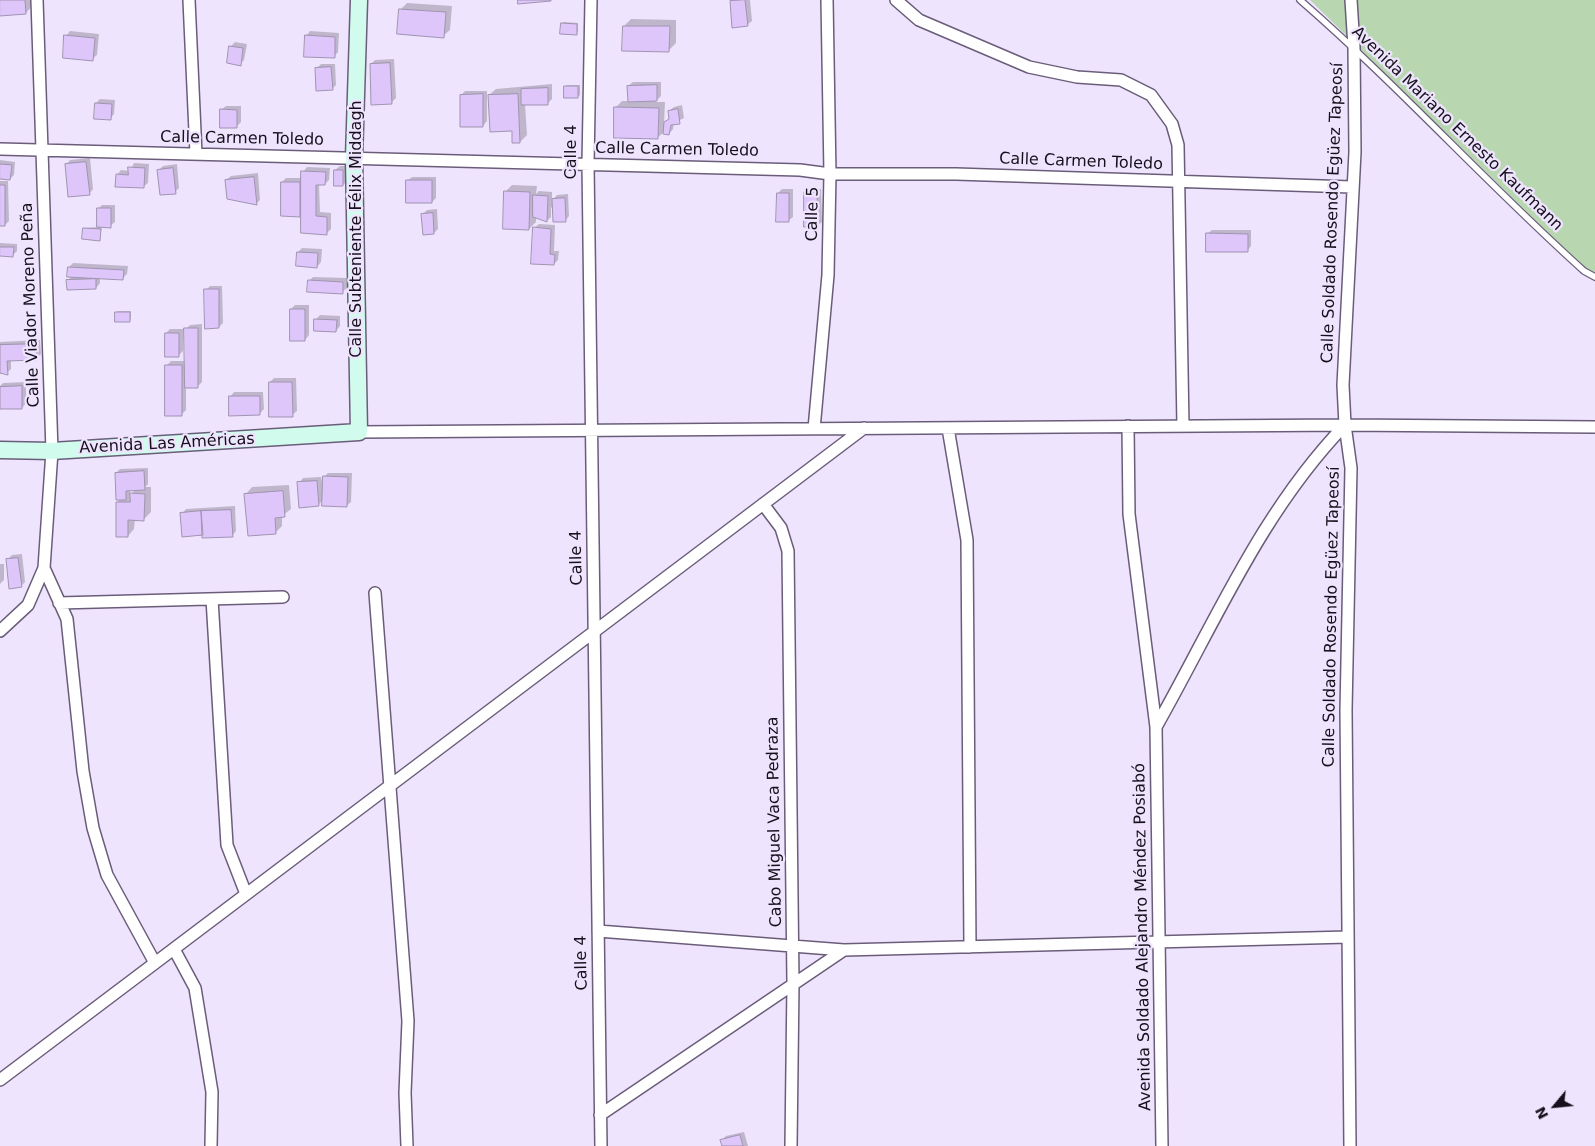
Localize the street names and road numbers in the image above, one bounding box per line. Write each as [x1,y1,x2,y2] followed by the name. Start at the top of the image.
[1348,23,1566,235] street label: Avenida Mariano Ernesto Kaufmann
[1318,62,1348,364] street label: Calle Soldado Rosendo Egüez Tapeosí
[347,100,367,358] street label: Calle Subteniente Félix Middagh
[562,125,582,179] street label: Calle 4
[160,128,324,150] street label: Calle Carmen Toledo
[595,139,759,161] street label: Calle Carmen Toledo
[999,150,1163,174] street label: Calle Carmen Toledo
[803,186,823,242] street label: Calle 5
[18,202,44,408] street label: Calle Viador Moreno Peña
[79,430,255,458] street label: Avenida Las Américas
[1320,466,1344,768] street label: Calle Soldado Rosendo Egüez Tapeosí
[567,530,587,586] street label: Calle 4
[764,716,786,928] street label: Cabo Miguel Vaca Pedraza
[1130,763,1156,1111] street label: Avenida Soldado Alejandro Méndez Posiabó
[572,935,592,991] street label: Calle 4

